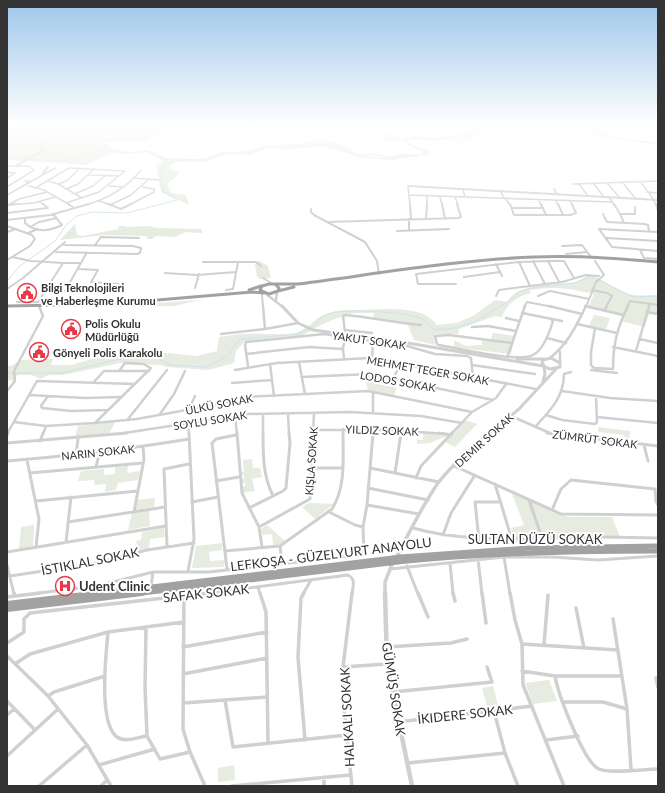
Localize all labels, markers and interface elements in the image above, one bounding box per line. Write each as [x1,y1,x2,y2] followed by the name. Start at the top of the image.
[41,281,156,307] place label: Bilgi Teknolojileri ve Haberleşme Kurumu
[16,282,38,304] public building icon: Bilgi Teknolojileri ve Haberleşme Kurumu
[85,317,141,343] place label: Polis Okulu Müdürlüğü
[60,318,82,340] public building icon: Polis Okulu Müdürlüğü
[331,328,408,352] street label: YAKUT SOKAK
[28,341,50,363] public building icon: Gönyeli Polis Karakolu
[53,346,162,359] place label: Gönyeli Polis Karakolu
[366,353,491,387] street label: MEHMET TEGER SOKAK
[359,368,438,394] street label: LODOS SOKAK
[184,391,255,417] street label: ÜLKÜ SOKAK
[172,408,248,432] street label: SOYLU SOKAK
[452,410,517,470] street label: DEMIR SOKAK
[345,422,420,438] street label: YILDIZ SOKAK
[302,426,320,496] street label: KIŞLA SOKAK
[552,427,639,451] street label: ZÜMRÜT SOKAK
[61,442,136,462] street label: NARIN SOKAK
[468,531,603,547] street label: SULTAN DÜZÜ SOKAK
[229,534,433,574] street label: LEFKOŞA - GÜZELYURT ANAYOLU
[40,544,141,578] street label: İSTIKLAL SOKAK
[54,575,76,597] hospital icon: Udent Clinic
[79,578,151,594] place label: Udent Clinic
[162,580,250,605] street label: SAFAK SOKAK
[379,641,409,737] street label: GÜMÜŞ SOKAK
[336,666,358,767] street label: HALKALI SOKAK
[417,701,514,727] street label: İKIDERE SOKAK

